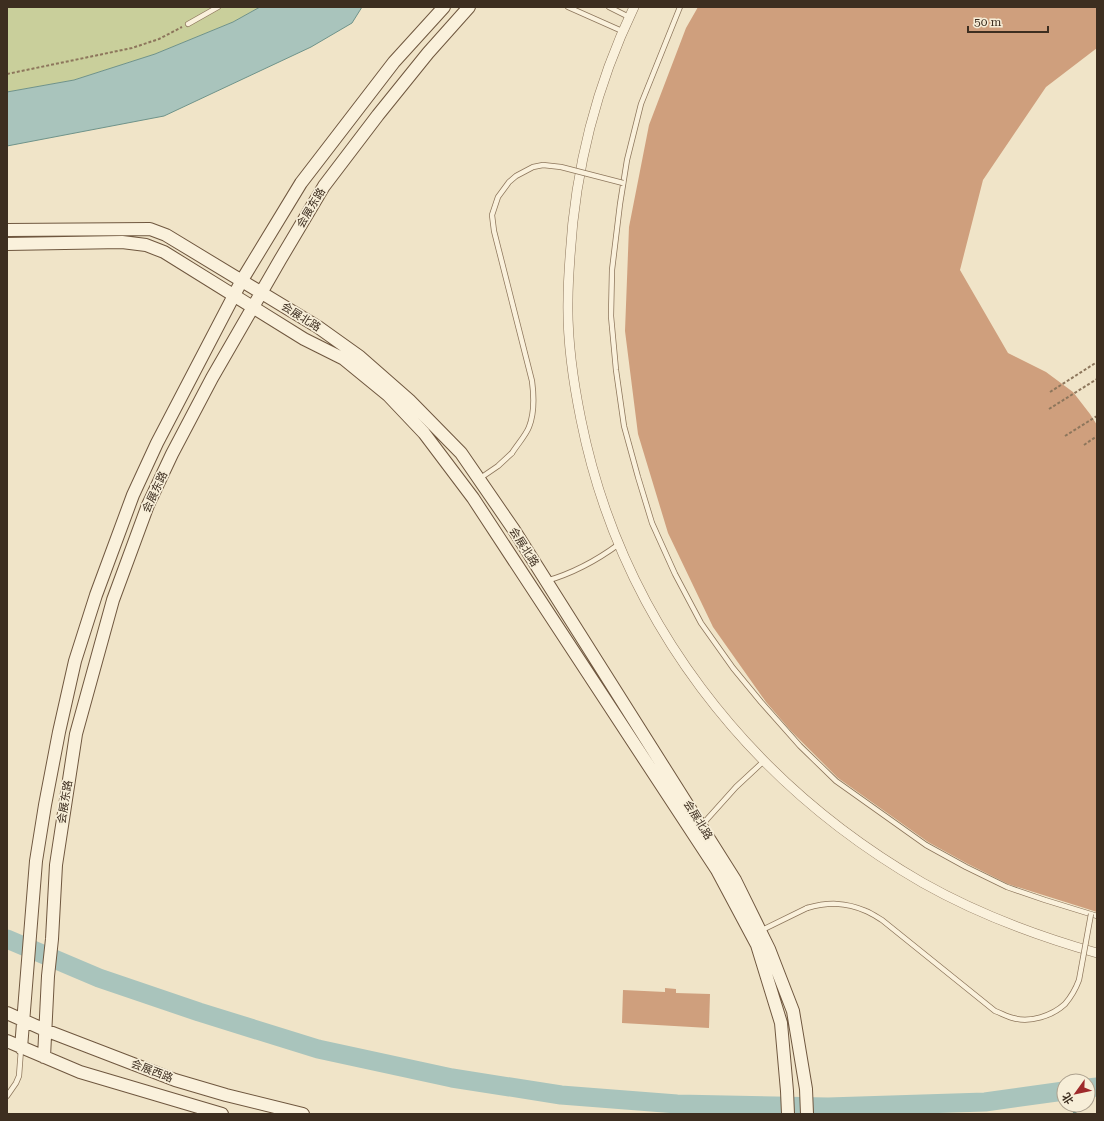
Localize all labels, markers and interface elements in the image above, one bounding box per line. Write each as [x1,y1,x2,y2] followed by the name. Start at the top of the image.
[968,8,1048,34] scale bar
[974,15,1001,29] text: 50 m
[294,186,328,230] street label: 会展东路
[279,300,323,334] street label: 会展北路
[140,469,170,515] street label: 会展东路
[507,525,541,569] street label: 会展北路
[55,779,75,825] street label: 会展东路
[681,798,715,842] street label: 会展北路
[129,1057,175,1085] street label: 会展西路
[1056,1073,1096,1113] north arrow
[1060,1090,1076,1106] text: 北

